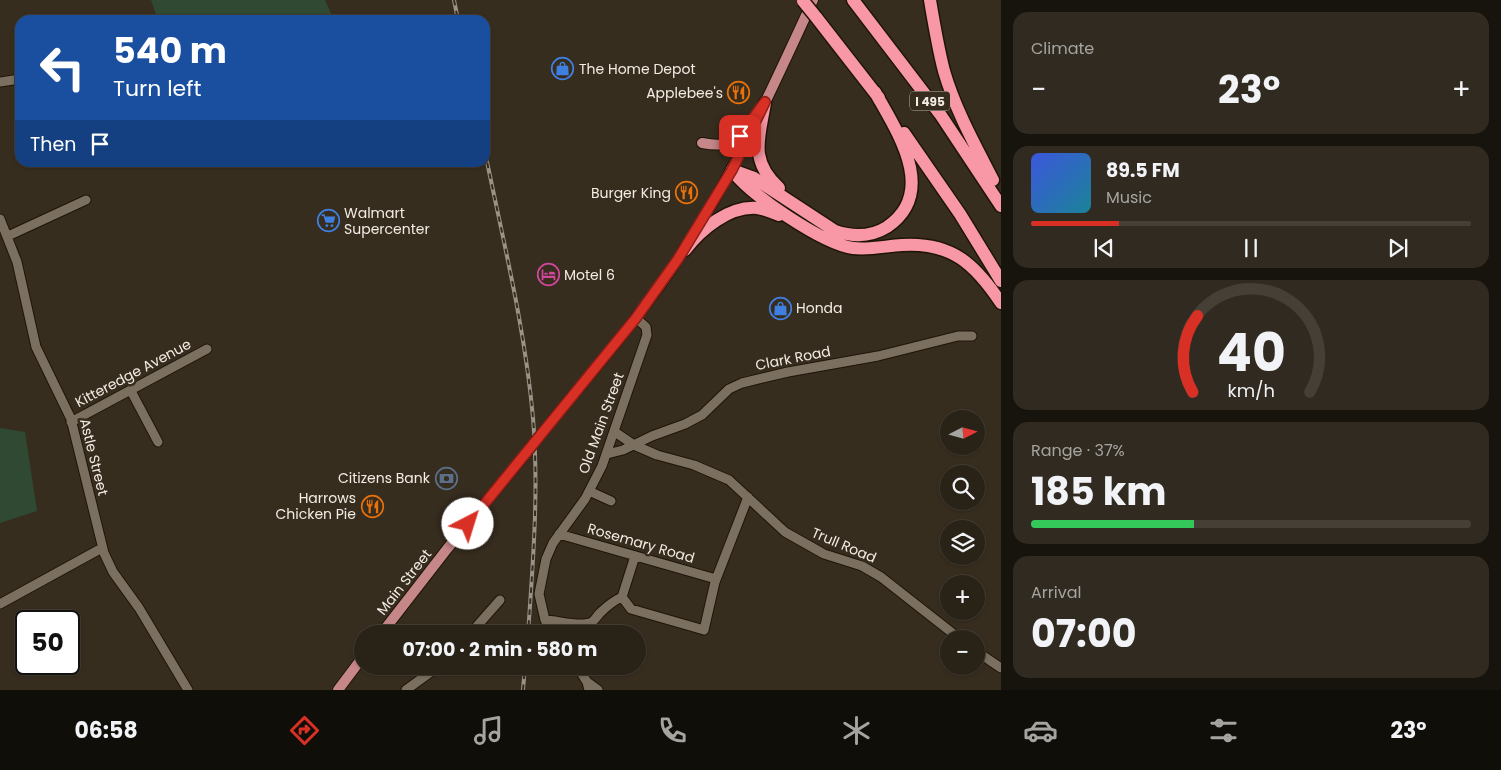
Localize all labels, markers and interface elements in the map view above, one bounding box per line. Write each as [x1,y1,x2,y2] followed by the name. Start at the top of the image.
[113,26,227,75] text: 540 m
[30,35,95,100] icon: left
[1031,37,1094,60] text: Climate
[551,57,575,81] shop icon: The Home Depot
[579,59,696,79] place label: The Home Depot
[1218,63,1280,116] text: 23°
[1031,70,1046,109] text: −
[1452,70,1471,109] text: +
[113,73,201,104] text: Turn left
[727,81,751,105] restaurant icon: Applebee's
[646,83,723,103] place label: Applebee's
[910,92,950,110] road number: I 495
[719,115,761,157] pin
[726,122,754,150] icon: arrive
[86,130,114,158] icon: arrive
[30,131,76,158] text: Then
[1106,157,1180,184] text: 89.5 FM
[675,181,699,205] restaurant icon: Burger King
[591,183,671,203] place label: Burger King
[1106,186,1152,209] text: Music
[344,203,430,239] place label: Walmart Supercenter
[316,209,340,233] supermarket icon: Walmart Supercenter
[1090,234,1118,262] icon: previous
[1237,234,1265,262] icon: pause
[1384,234,1412,262] icon: next
[536,263,560,287] hotel icon: Motel 6
[564,265,615,285] place label: Motel 6
[768,296,792,320] shop icon: Honda
[796,298,843,318] place label: Honda
[1216,316,1286,389] text: 40
[72,334,195,412] street label: Kitteredge Avenue
[754,341,832,375] street label: Clark Road
[573,370,629,476] street label: Old Main Street
[1227,378,1275,403] text: km/h
[940,410,985,455] north arrow
[940,410,985,675] map controls
[75,416,113,498] street label: Astle Street
[1031,439,1125,462] text: Range · 37%
[940,465,985,510] button: search
[1031,465,1166,518] text: 185 km
[434,466,458,490] bank icon: Citizens Bank
[338,468,431,488] place label: Citizens Bank
[275,488,356,524] place label: Harrows Chicken Pie
[360,494,384,518] restaurant icon: Harrows Chicken Pie
[441,497,493,549] position arrow
[585,518,697,568] street label: Rosemary Road
[940,520,985,565] button: layers
[808,522,880,568] street label: Trull Road
[372,545,436,619] street label: Main Street
[940,575,985,620] button: +
[1031,581,1081,604] text: Arrival
[1031,607,1136,660] text: 07:00
[15,610,80,675] speed limit sign: 50
[940,630,985,675] button: −
[403,636,597,663] text: 07:00 · 2 min · 580 m
[287,713,322,748] icon: directions
[471,713,506,748] icon: music
[655,713,690,748] icon: phone
[839,713,874,748] icon: climate
[1023,713,1058,748] icon: car
[1206,713,1241,748] icon: filters
[74,715,138,746] text: 06:58
[1390,715,1427,746] text: 23°

